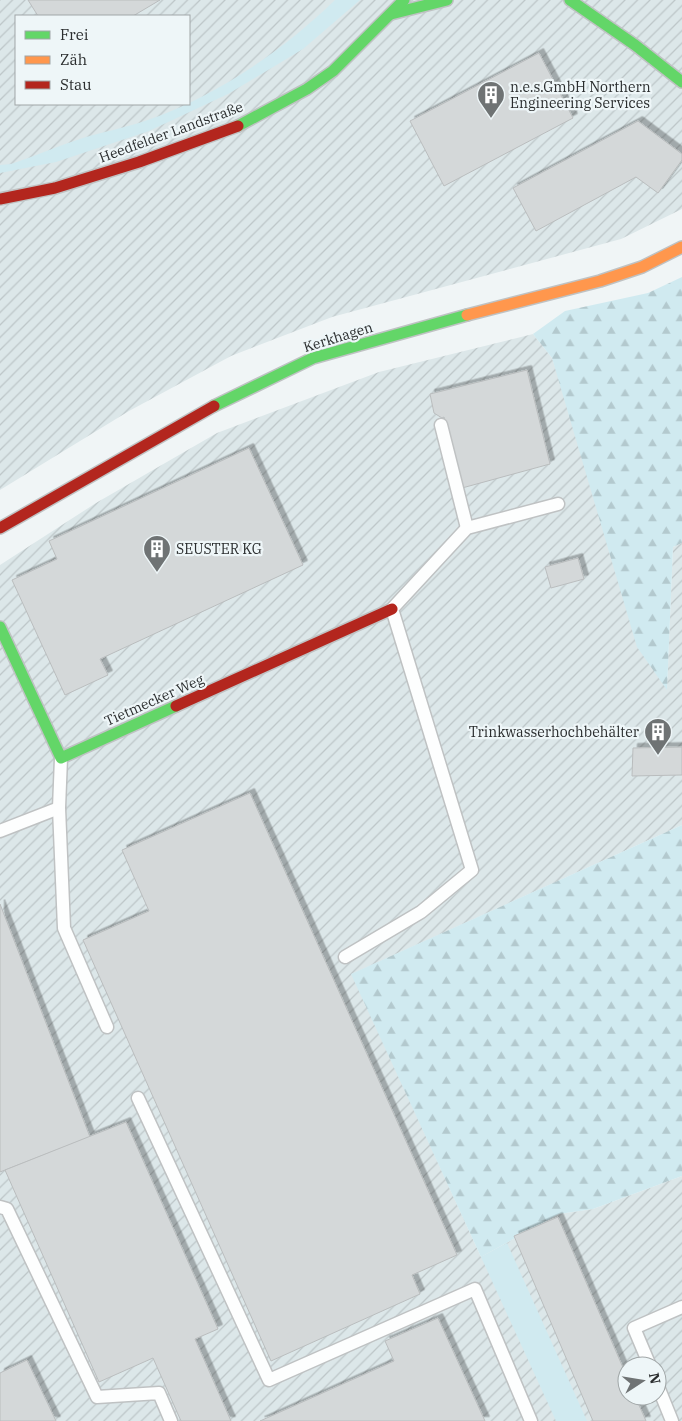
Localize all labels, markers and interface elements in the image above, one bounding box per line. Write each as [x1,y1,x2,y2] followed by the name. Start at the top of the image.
[15,15,190,105] legend
[60,25,89,44] text: Frei
[60,50,87,69] text: Zäh
[60,75,92,94] text: Stau
[510,78,651,112] place label: n.e.s.GmbH Northern Engineering Services
[476,80,506,119] building icon: n.e.s.GmbH Northern Engineering Services
[97,98,245,166] street label: Heedfelder Landstraße
[301,318,375,356] street label: Kerkhagen
[142,534,172,573] building icon: SEUSTER KG
[176,540,262,558] place label: SEUSTER KG
[101,670,207,730] street label: Tietmecker Weg
[643,717,673,756] building icon: Trinkwasserhochbehälter
[469,723,640,741] place label: Trinkwasserhochbehälter
[617,1356,667,1406] north arrow
[645,1371,665,1386] text: N

